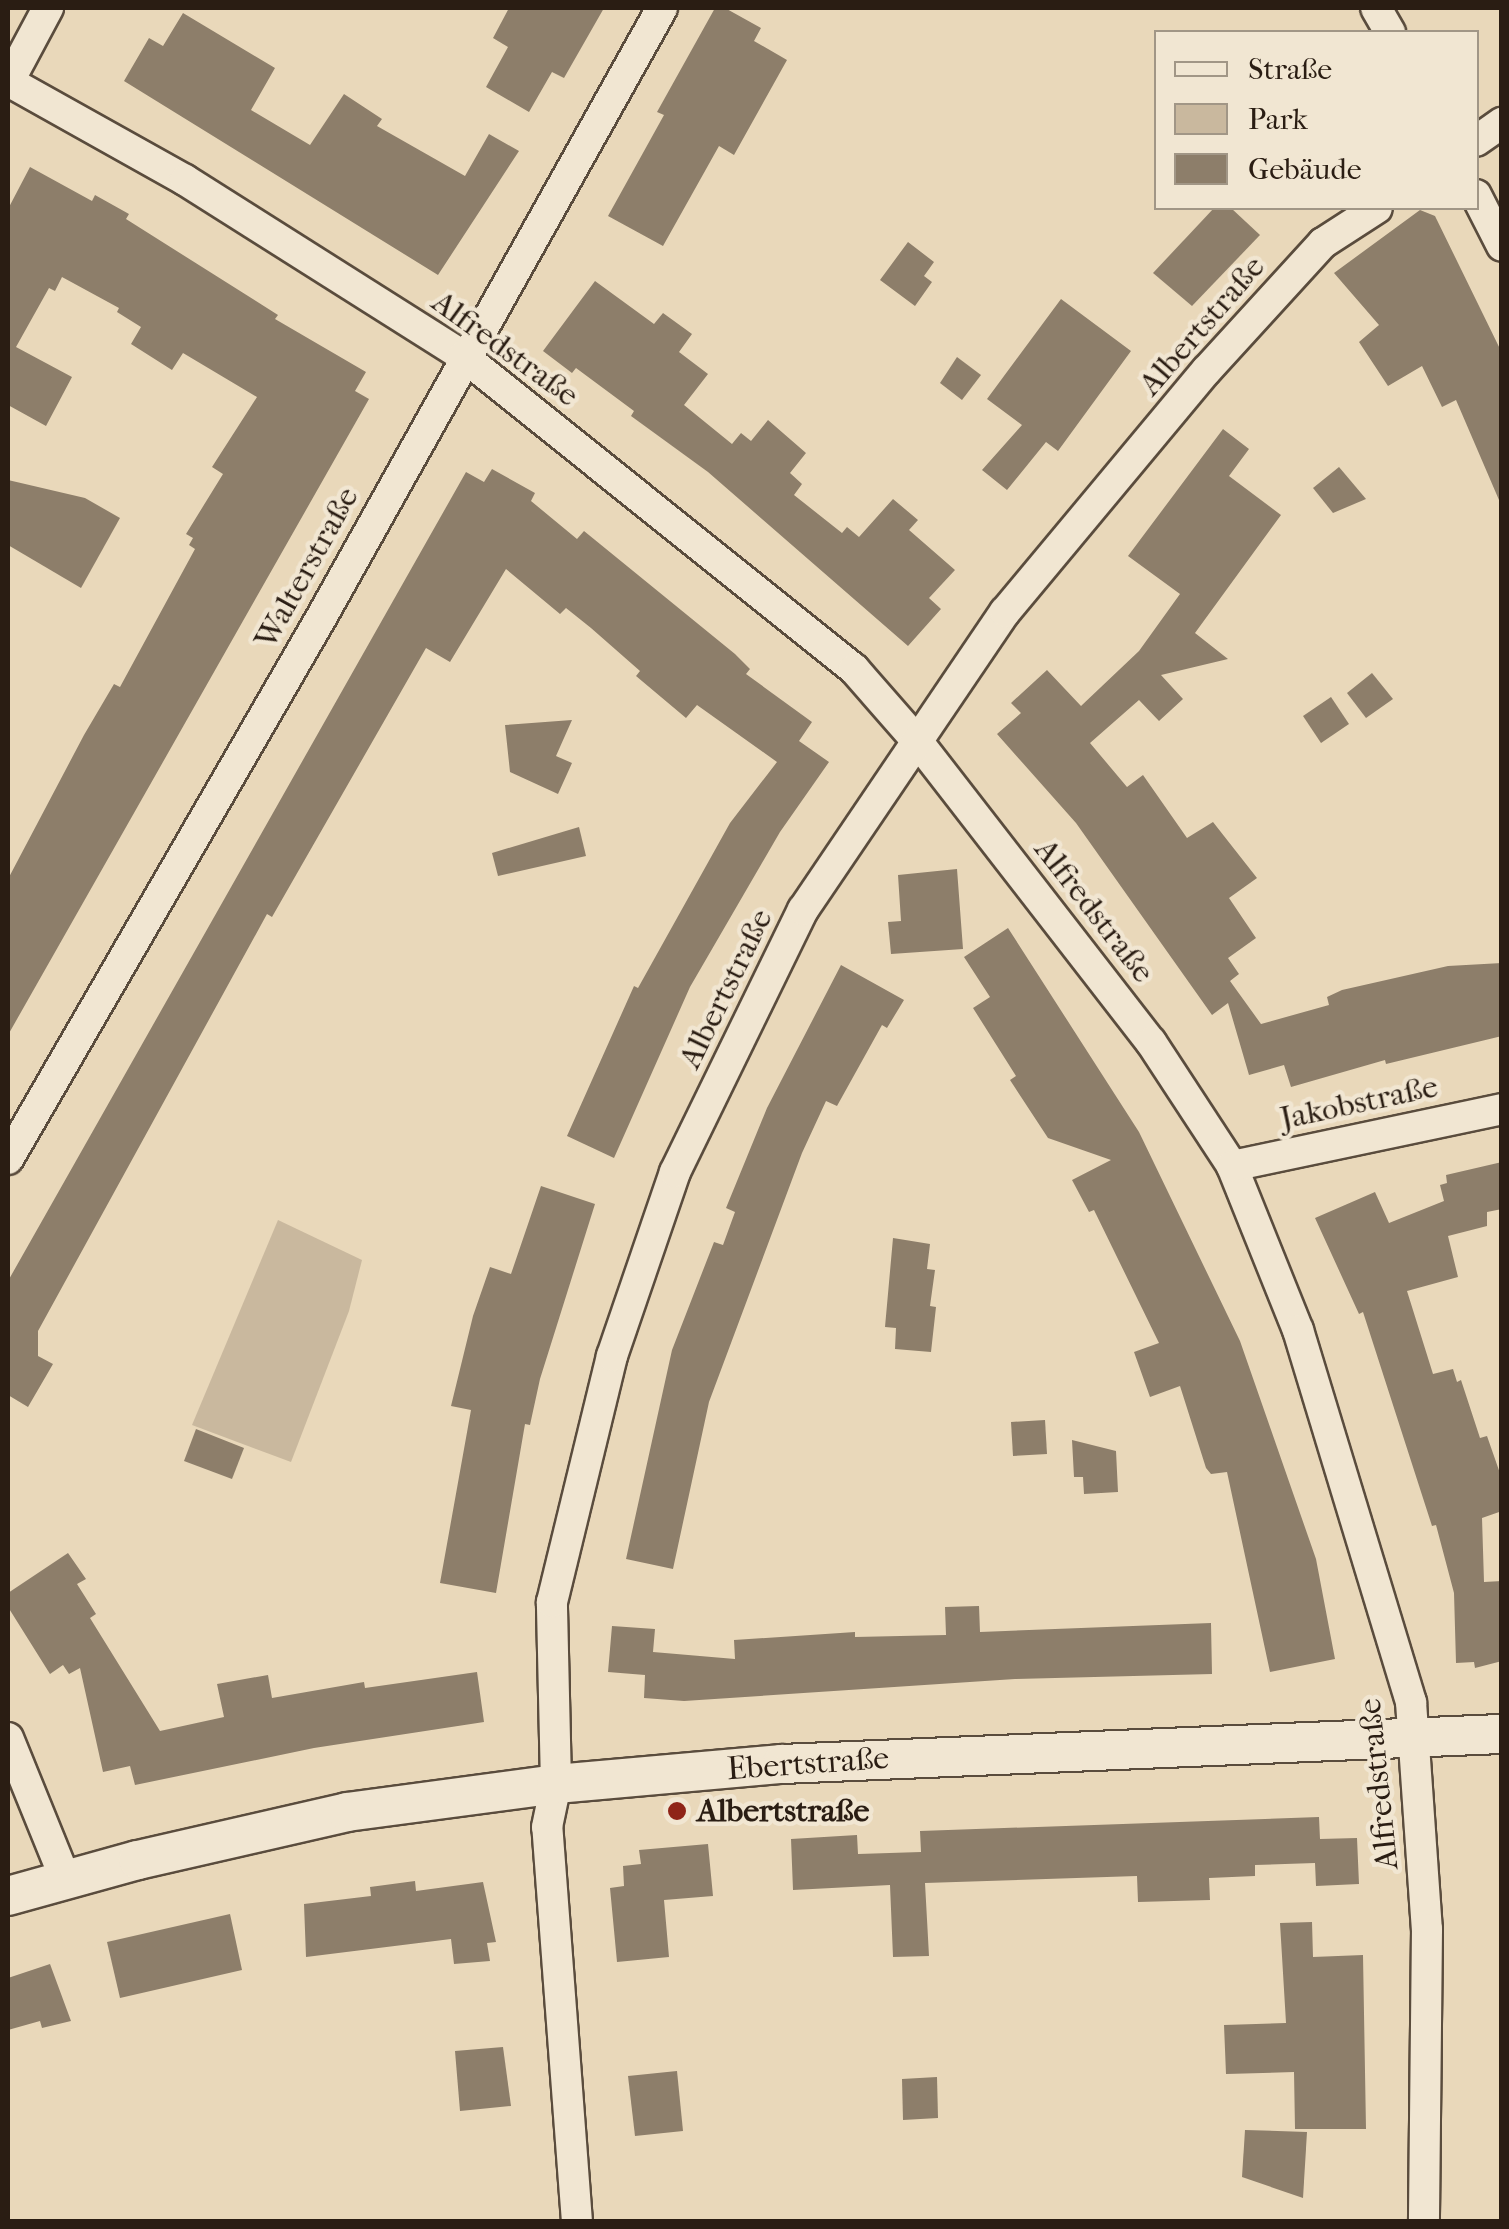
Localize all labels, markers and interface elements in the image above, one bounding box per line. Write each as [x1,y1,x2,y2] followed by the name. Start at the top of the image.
[1154,30,1479,210] legend
[1248,52,1332,87] text: Straße
[1248,102,1308,137] text: Park
[1248,152,1362,187] text: Gebäude
[1131,248,1273,404] street label: Albertstraße
[424,283,586,415] street label: Alfredstraße
[247,481,367,655] street label: Walterstraße
[1026,831,1162,991] street label: Alfredstraße
[671,903,781,1075] street label: Albertstraße
[1277,1068,1441,1138] street label: Jakobstraße
[1351,1697,1407,1871] street label: Alfredstraße
[726,1739,890,1789] street label: Ebertstraße
[697,1792,869,1830] place label: Albertstraße
[666,1800,688,1822] marker: Albertstraße

